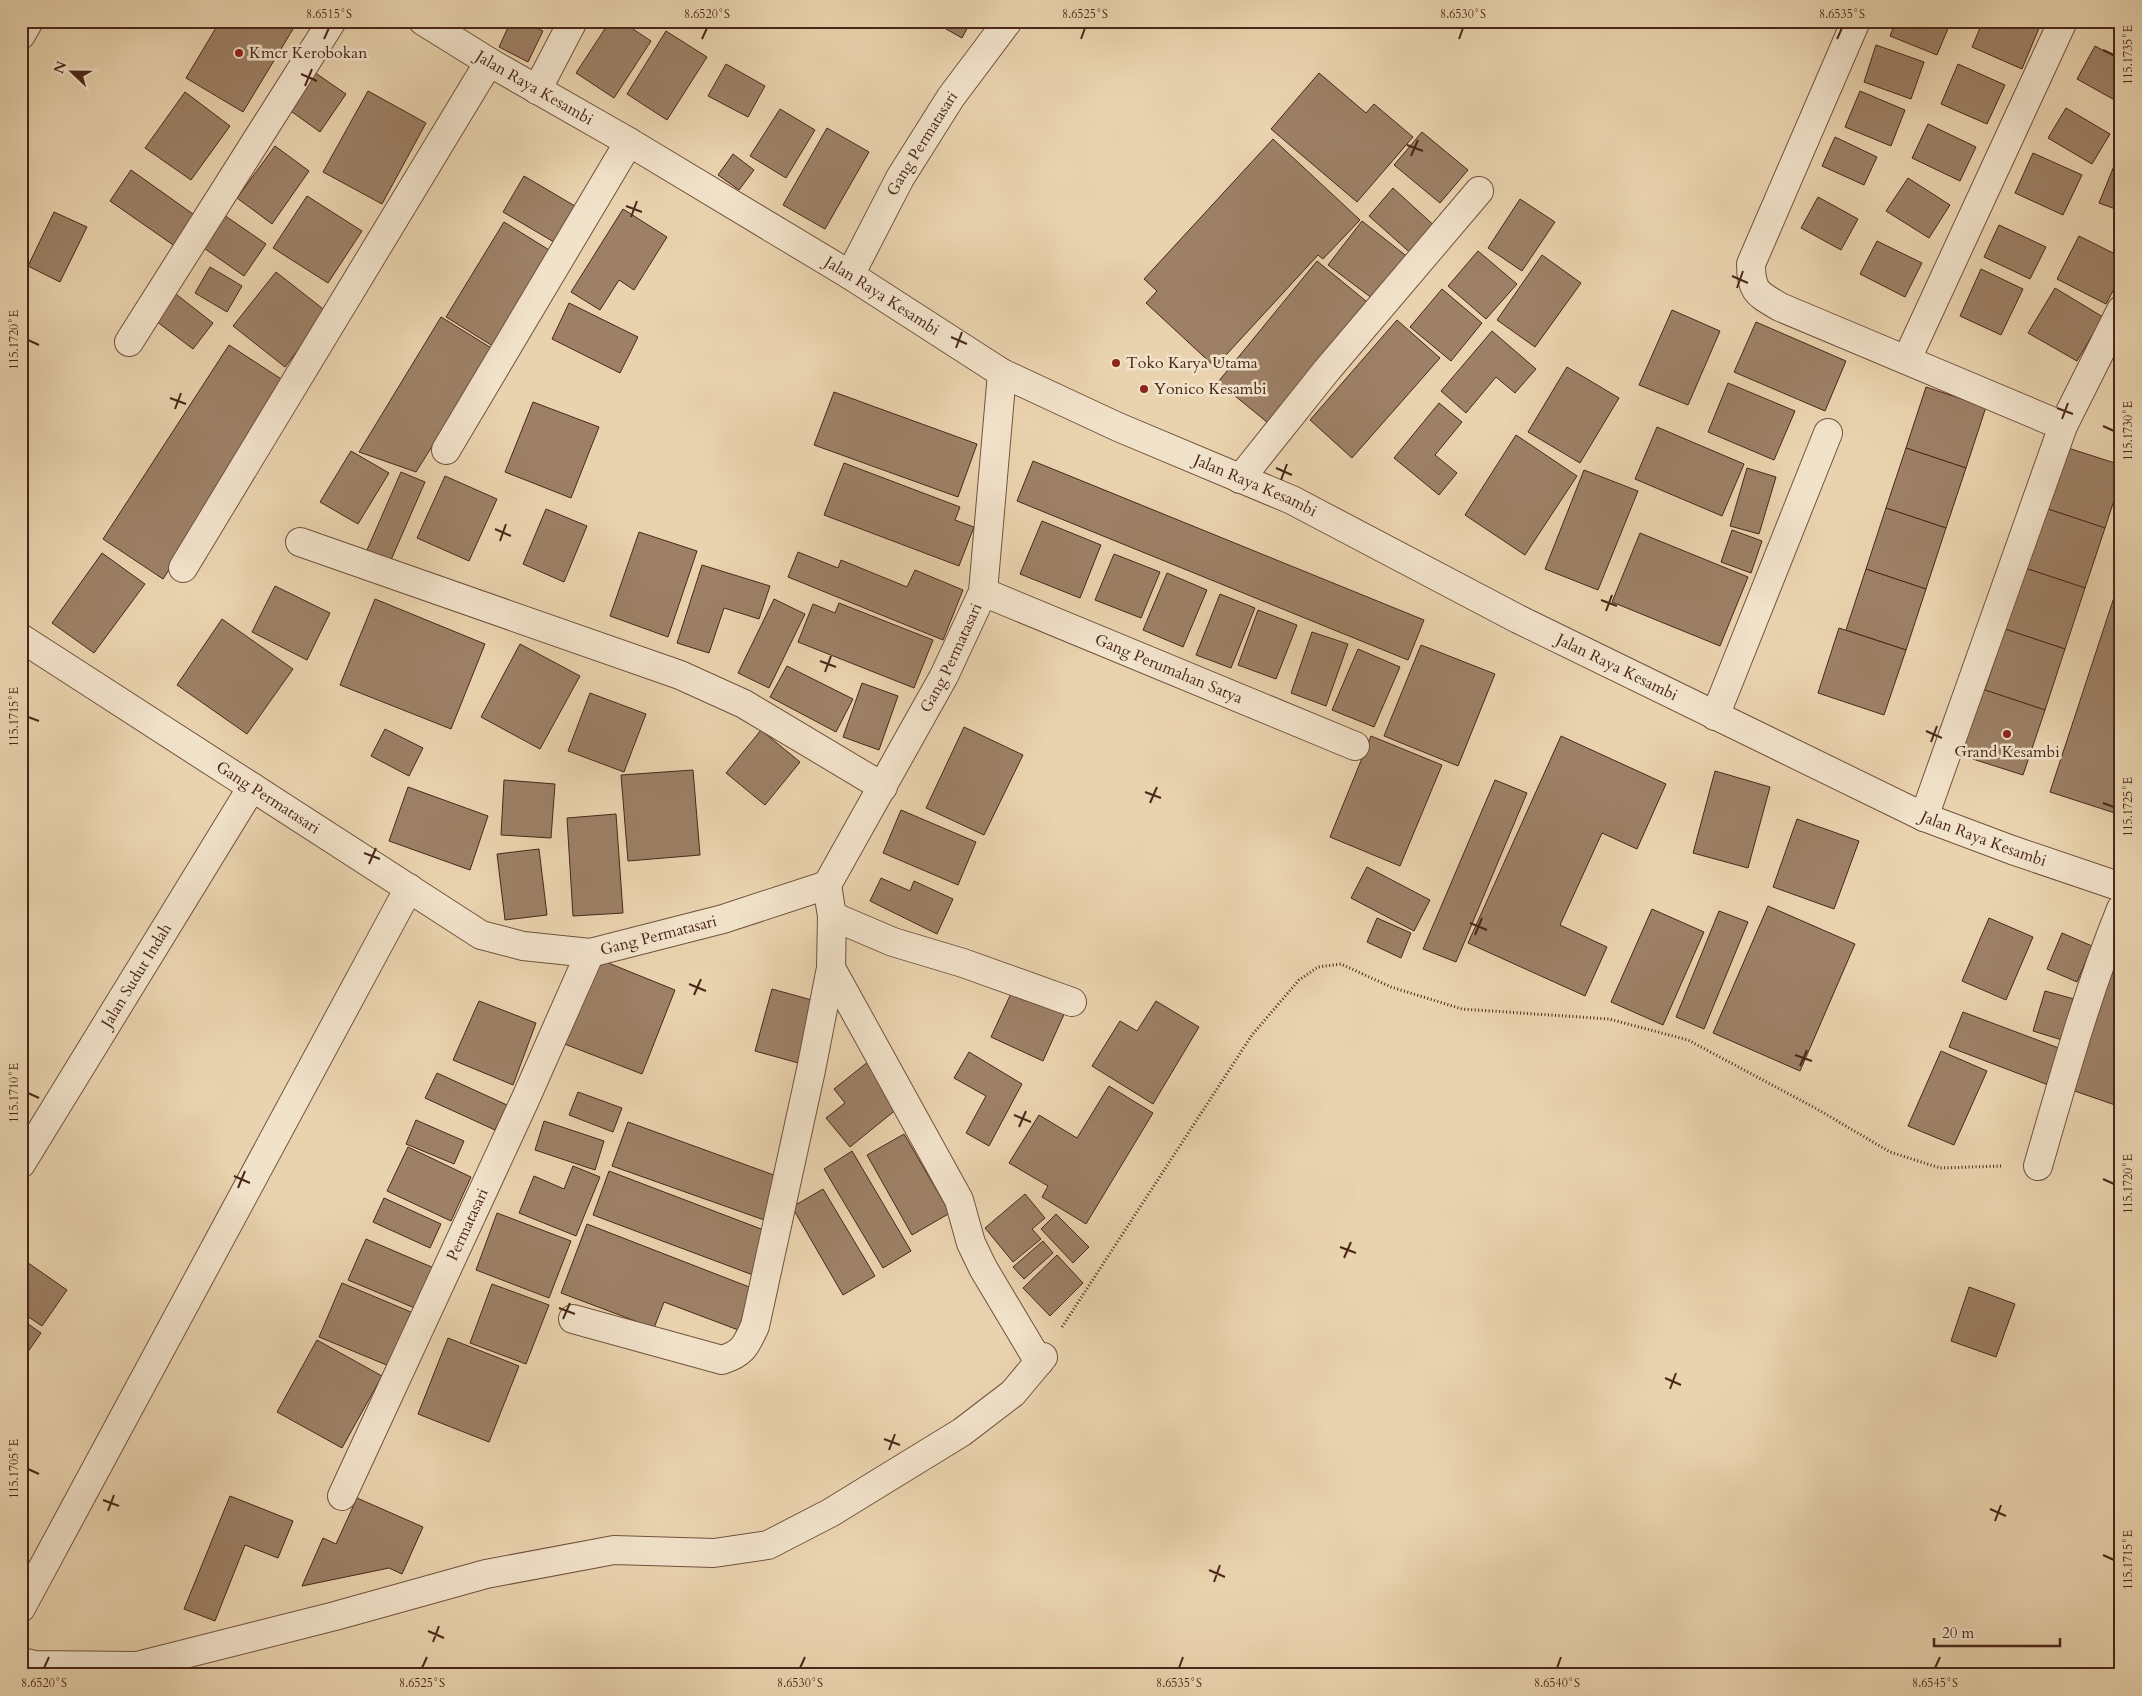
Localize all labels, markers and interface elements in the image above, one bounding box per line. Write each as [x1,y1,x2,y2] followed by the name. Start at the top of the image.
[306,6,352,22] text: 8.6515°S
[684,6,730,22] text: 8.6520°S
[1062,6,1108,22] text: 8.6525°S
[1440,6,1486,22] text: 8.6530°S
[1819,6,1865,22] text: 8.6535°S
[2120,25,2136,85] text: 115.1735°E
[249,42,367,64] place label: Kmcr Kerobokan
[470,44,598,131] street label: Jalan Raya Kesambi
[233,47,245,59] marker: Kmcr Kerobokan
[48,48,98,98] north arrow
[49,58,71,77] text: N
[882,86,963,200] street label: Gang Permatasari
[819,250,944,341] street label: Jalan Raya Kesambi
[6,310,22,370] text: 115.1720°E
[1126,352,1258,374] place label: Toko Karya Utama
[1110,357,1122,369] marker: Toko Karya Utama
[1154,378,1267,400] place label: Yonico Kesambi
[1138,383,1150,395] marker: Yonico Kesambi
[2120,401,2136,461] text: 115.1730°E
[1188,448,1321,522] street label: Jalan Raya Kesambi
[915,599,988,717] street label: Gang Permatasari
[1091,628,1246,709] street label: Gang Perumahan Satya
[1551,628,1682,706] street label: Jalan Raya Kesambi
[6,687,22,747] text: 115.1715°E
[2001,728,2013,740] marker: Grand Kesambi
[1954,741,2060,763] place label: Grand Kesambi
[212,756,325,839] street label: Gang Permatasari
[2120,777,2136,837] text: 115.1725°E
[1915,805,2050,872] street label: Jalan Raya Kesambi
[598,910,720,961] street label: Gang Permatasari
[95,919,177,1034] street label: Jalan Sudut Indah
[6,1063,22,1123] text: 115.1710°E
[2120,1154,2136,1214] text: 115.1720°E
[441,1184,494,1264] street label: Permatasari
[6,1439,22,1499] text: 115.1705°E
[2120,1530,2136,1590] text: 115.1715°E
[1934,1616,2061,1648] scale bar
[1942,1623,1974,1643] text: 20 m
[21,1675,67,1691] text: 8.6520°S
[399,1675,445,1691] text: 8.6525°S
[777,1675,823,1691] text: 8.6530°S
[1156,1675,1202,1691] text: 8.6535°S
[1534,1675,1580,1691] text: 8.6540°S
[1912,1675,1958,1691] text: 8.6545°S

